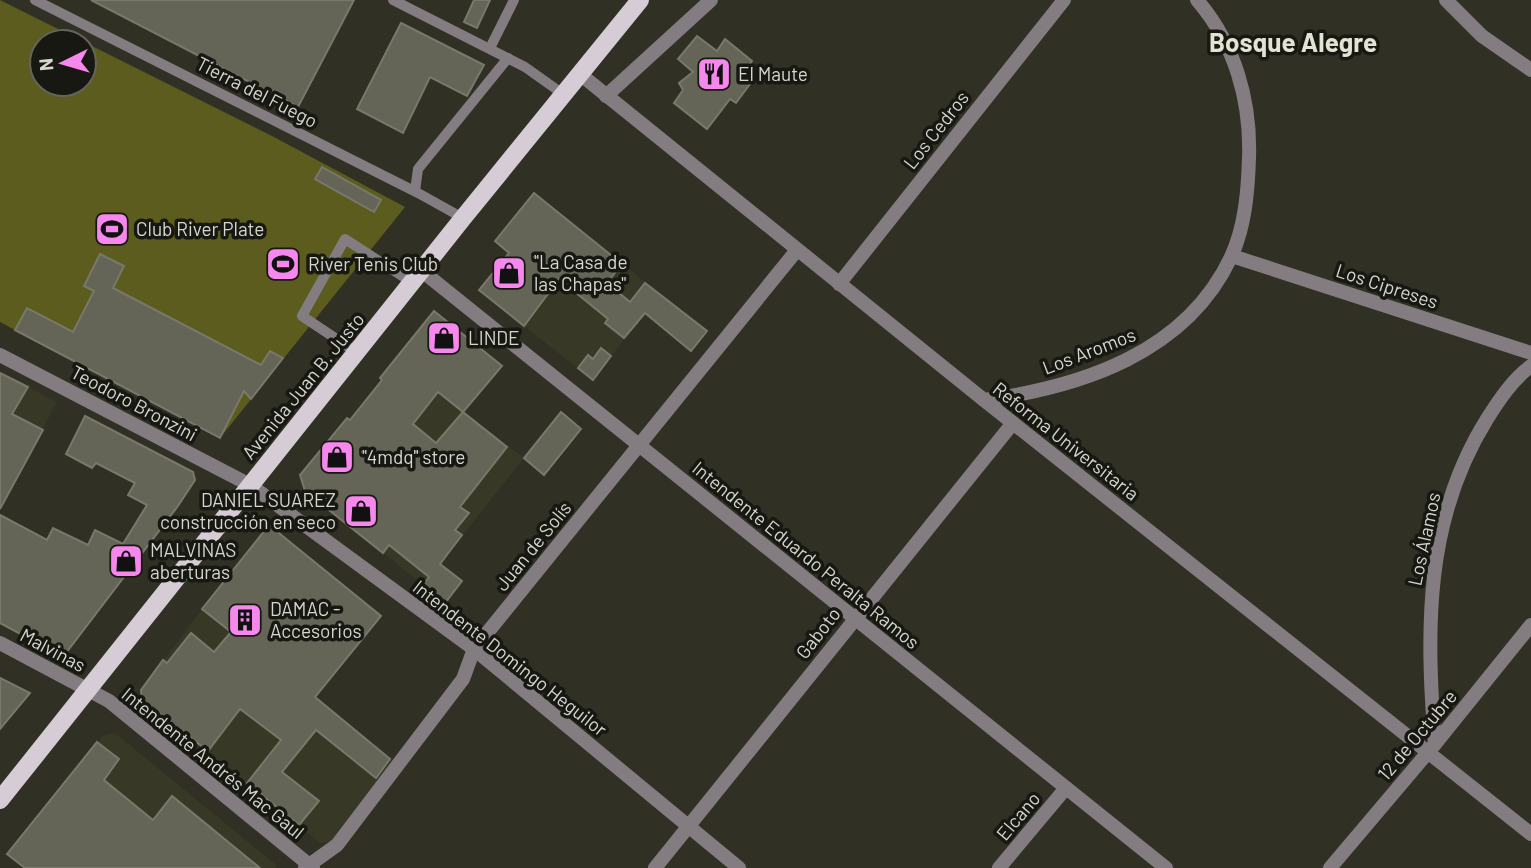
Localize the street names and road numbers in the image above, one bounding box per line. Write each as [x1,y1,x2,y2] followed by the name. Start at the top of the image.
[193,51,322,132] street label: Tierra del Fuego
[898,86,973,173] street label: Los Cedros
[1333,258,1441,313] street label: Los Cipreses
[237,308,369,464] street label: Avenida Juan B. Justo
[1039,322,1139,379] street label: Los Aromos
[67,360,201,445] street label: Teodoro Bronzini
[989,376,1144,505] street label: Reforma Universitaria
[688,456,924,653] street label: Intendente Eduardo Peralta Ramos
[1402,490,1445,588] street label: Los Álamos
[490,496,576,595] street label: Juan de Solís
[409,575,612,741] street label: Intendente Domingo Heguilor
[790,602,845,663] street label: Gaboto
[17,623,90,676] street label: Malvinas
[118,682,309,843] street label: Intendente Andrés Mac Gaul
[1372,685,1461,785] street label: 12 de Octubre
[991,787,1044,844] street label: Elcano

